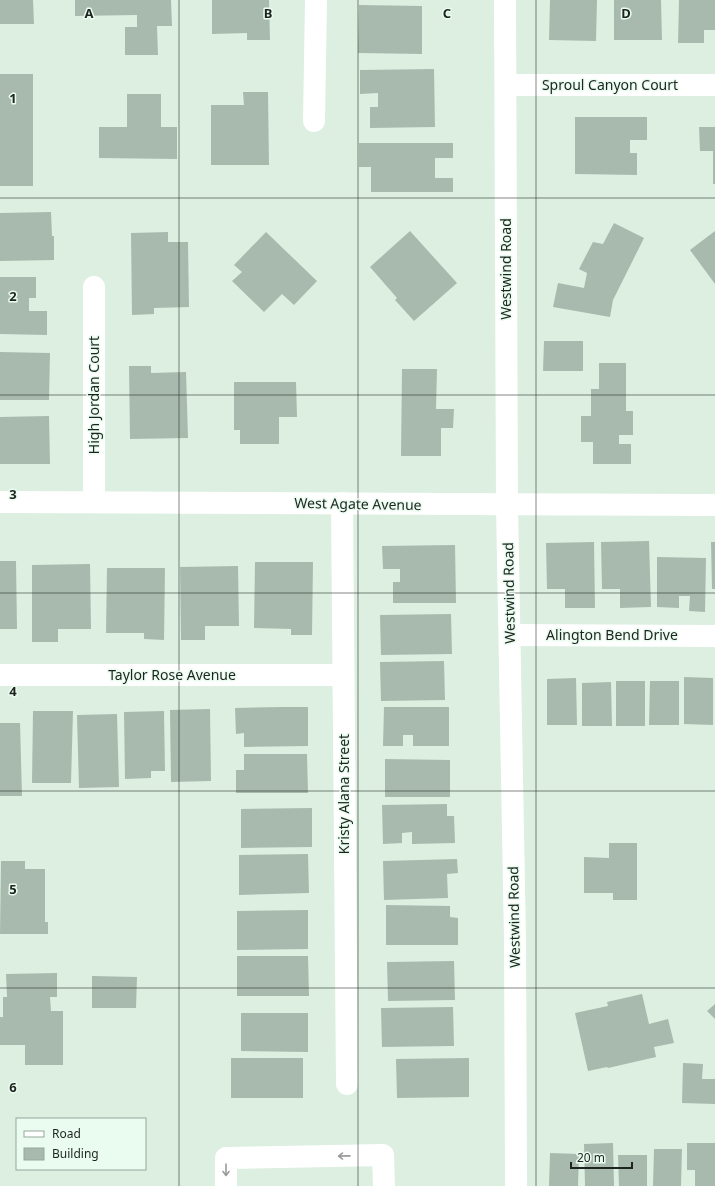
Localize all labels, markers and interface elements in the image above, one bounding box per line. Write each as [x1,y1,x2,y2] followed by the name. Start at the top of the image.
[85,4,94,22] text: A
[264,4,272,22] text: B
[443,4,451,22] text: C
[621,4,631,22] text: D
[542,75,678,94] street label: Sproul Canyon Court
[9,89,17,107] text: 1
[496,218,515,320] street label: Westwind Road
[9,287,17,305] text: 2
[84,336,103,454] street label: High Jordan Court
[9,485,17,503] text: 3
[294,493,422,514] street label: West Agate Avenue
[498,542,519,644] street label: Westwind Road
[546,625,678,644] street label: Alington Bend Drive
[108,665,236,684] street label: Taylor Rose Avenue
[9,682,17,700] text: 4
[334,734,353,854] street label: Kristy Alana Street
[503,866,524,968] street label: Westwind Road
[9,880,17,898] text: 5
[9,1078,17,1096] text: 6
[16,1118,146,1170] legend
[52,1125,81,1142] text: Road
[571,1144,632,1170] scale bar
[52,1145,99,1162] text: Building
[577,1149,605,1166] text: 20 m
[338,1152,351,1160] one-way arrow
[222,1163,230,1176] one-way arrow

